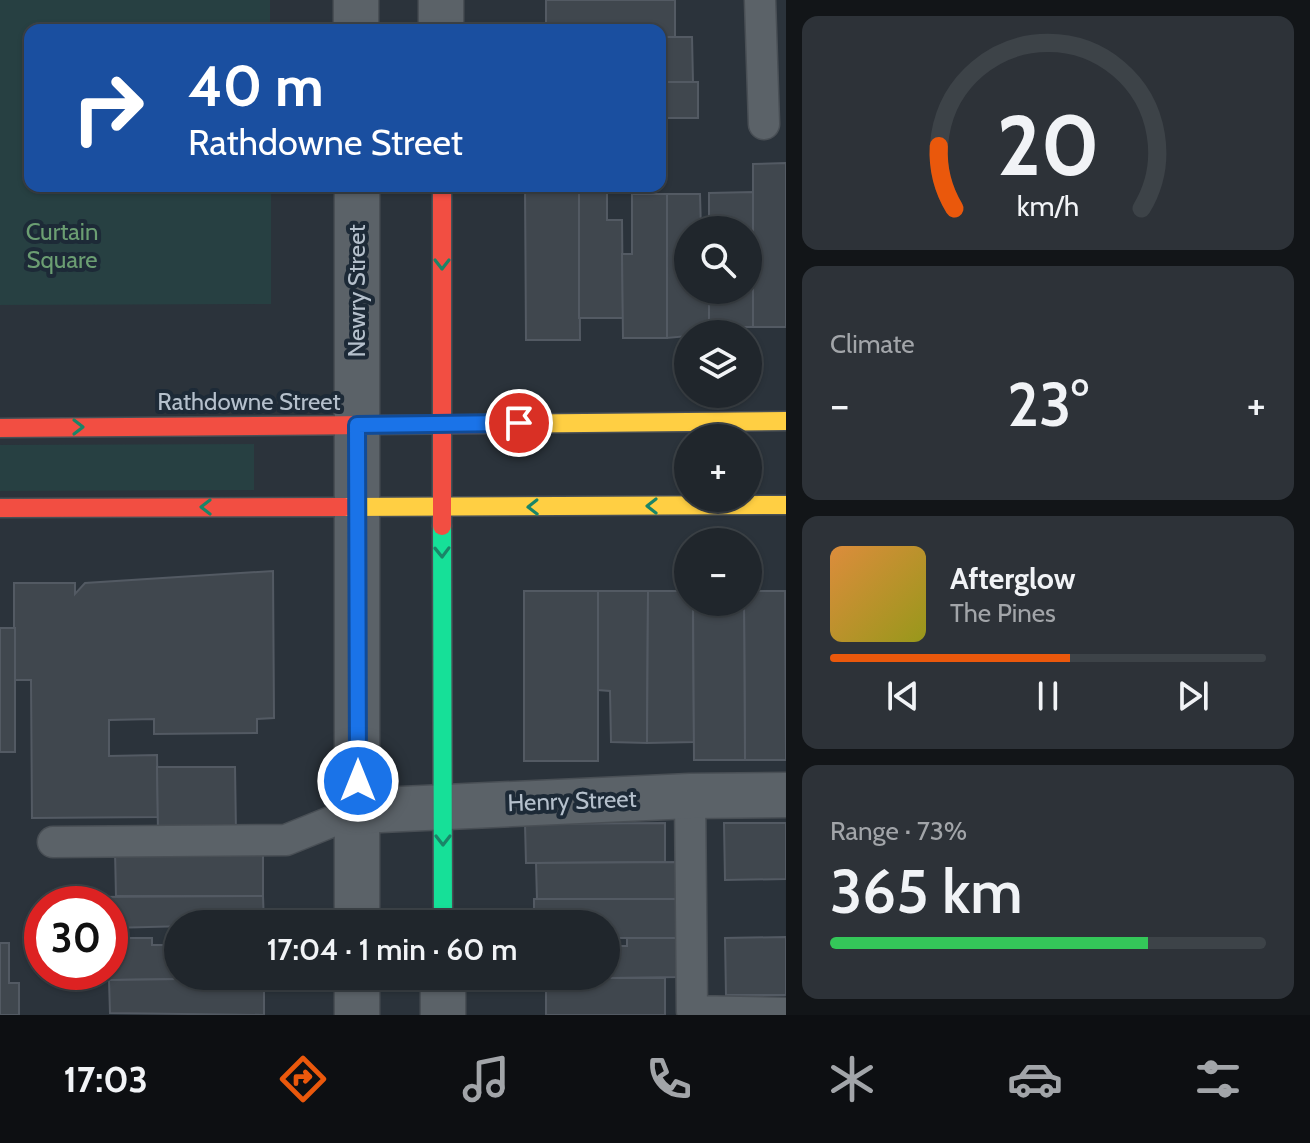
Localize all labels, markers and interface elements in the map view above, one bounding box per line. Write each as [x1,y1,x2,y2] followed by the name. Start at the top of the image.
[188,52,324,120] text: 40 m
[56,56,160,160] icon: right
[997,94,1099,195] text: 20
[188,120,463,164] text: Rathdowne Street
[1017,188,1079,223] text: km/h
[674,216,762,616] map controls
[674,216,762,304] button: search
[26,217,98,274] park label: Curtain Square
[342,224,371,358] street label: Newry Street
[433,258,451,271] one-way arrow
[674,320,762,408] button: layers
[830,328,915,360] text: Climate
[1007,368,1089,441] text: 23°
[830,378,849,431] text: −
[1247,378,1266,431] text: +
[157,387,341,416] street label: Rathdowne Street
[485,389,553,457] pin
[497,401,541,445] icon: arrive
[72,418,85,436] one-way arrow
[674,424,762,512] button: +
[645,497,658,515] one-way arrow
[199,498,212,516] one-way arrow
[526,498,539,516] one-way arrow
[674,528,762,616] button: −
[433,546,450,559] one-way arrow
[950,560,1076,597] text: Afterglow
[950,597,1056,629] text: The Pines
[881,674,925,718] icon: previous
[1026,674,1070,718] icon: pause
[1171,674,1215,718] icon: next
[316,739,400,823] position arrow
[507,784,637,817] street label: Henry Street
[830,815,967,847] text: Range · 73%
[434,834,452,847] one-way arrow
[830,855,1023,928] text: 365 km
[24,886,128,990] speed limit sign: 30
[267,931,517,968] text: 17:04 · 1 min · 60 m
[275,1051,331,1107] icon: directions
[458,1051,514,1107] icon: music
[641,1051,697,1107] icon: phone
[824,1051,880,1107] icon: climate
[1007,1051,1063,1107] icon: car
[1190,1051,1246,1107] icon: filters
[64,1057,148,1101] text: 17:03

